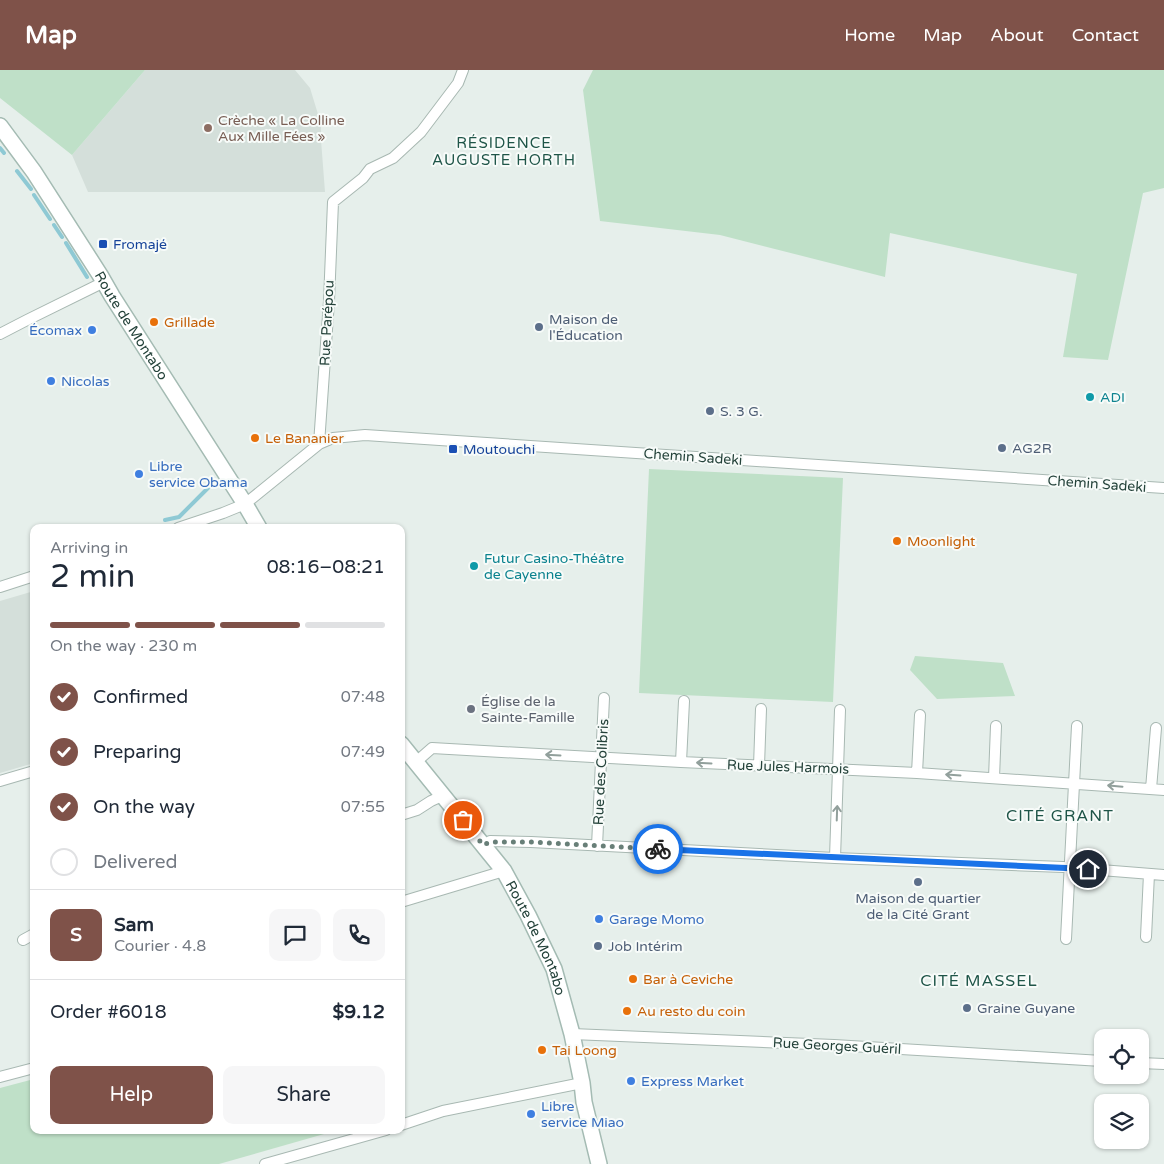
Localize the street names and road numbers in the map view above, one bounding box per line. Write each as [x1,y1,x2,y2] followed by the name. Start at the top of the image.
[91,268,172,383] street label: Route de Montabo
[316,280,338,366] street label: Rue Parépou
[643,445,743,469] street label: Chemin Sadeki
[1047,472,1147,496] street label: Chemin Sadeki
[590,718,612,826] street label: Rue des Colibris
[727,756,850,778] street label: Rue Jules Harmois
[502,877,569,997] street label: Route de Montabo
[772,1034,902,1058] street label: Rue Georges Guéril

